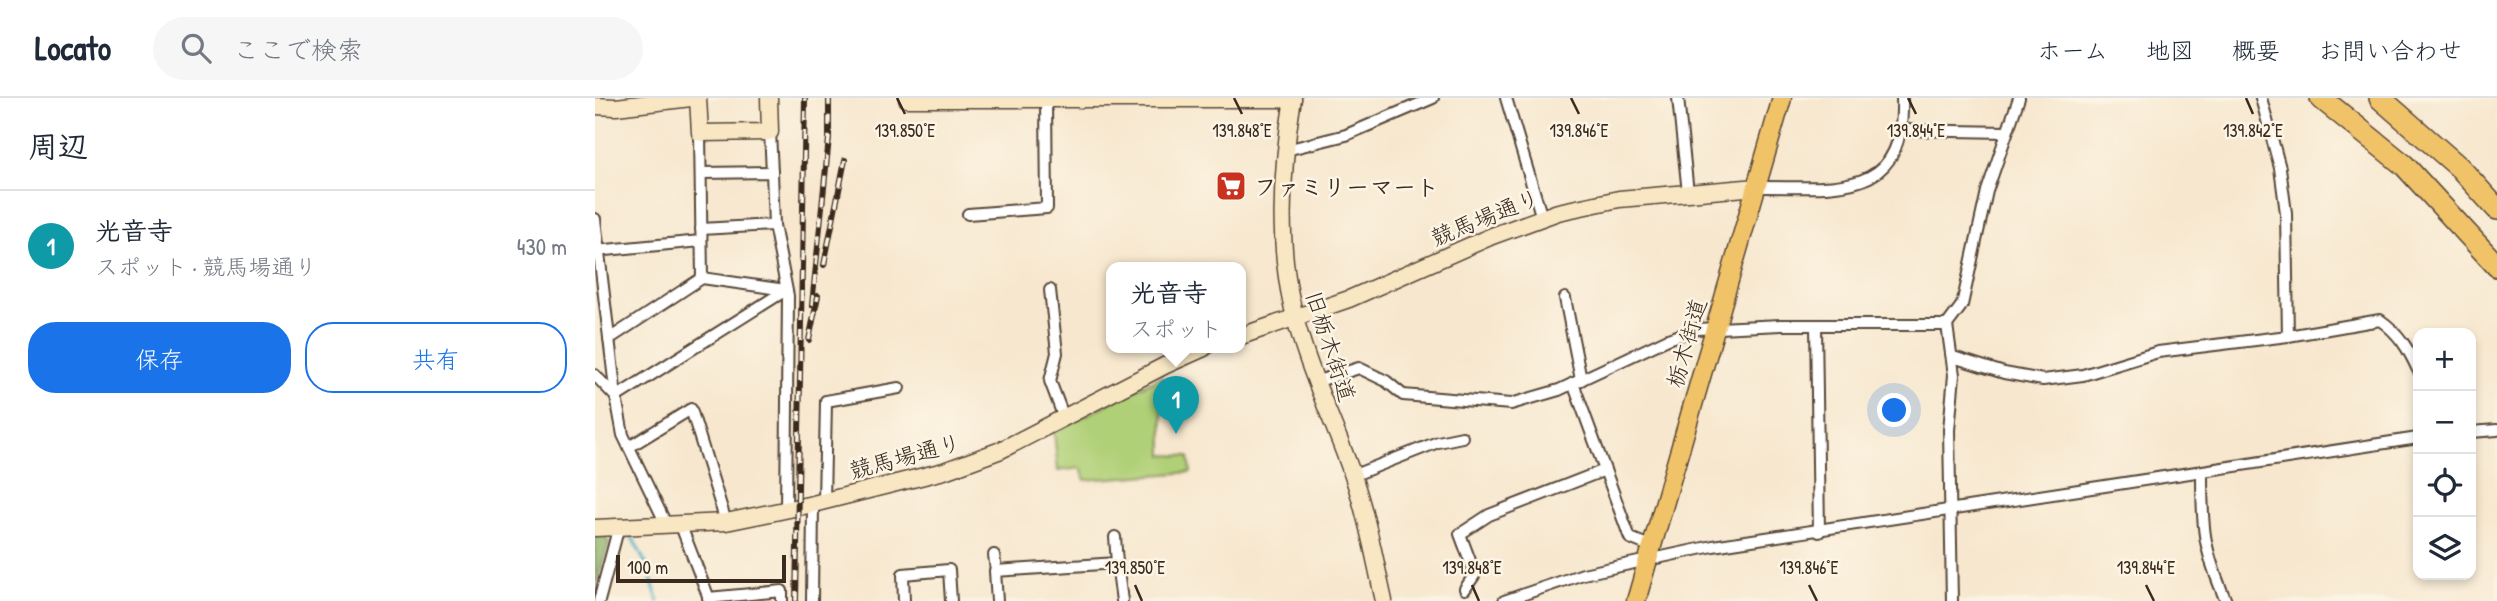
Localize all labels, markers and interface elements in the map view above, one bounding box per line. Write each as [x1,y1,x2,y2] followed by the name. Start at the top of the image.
[153,17,643,80] search box
[35,26,111,70] text: Locato
[177,29,215,67] icon: search
[233,32,363,67] text: ここで検索
[2037,34,2108,66] text: ホーム
[2146,34,2194,66] text: 地図
[2232,34,2280,66] text: 概要
[2318,34,2462,66] text: お問い合わせ
[875,118,935,143] text: 139.850°E
[1212,118,1272,143] text: 139.848°E
[1550,118,1608,143] text: 139.846°E
[1887,118,1945,143] text: 139.844°E
[2223,118,2283,143] text: 139.842°E
[28,126,88,166] text: 周辺
[1214,169,1248,203] supermarket icon: ファミリーマート
[1254,171,1439,202] place label: ファミリーマート
[1426,181,1544,253] street label: 競馬場通り
[95,213,173,248] text: 光音寺
[47,231,55,262] text: 1
[517,231,567,262] text: 430 m
[95,251,317,282] text: スポット · 競馬場通り
[1106,262,1246,353] popup
[1130,275,1208,310] text: 光音寺
[1298,287,1364,405] street label: 旧栃木街道
[1658,295,1714,391] street label: 栃木街道
[1130,313,1222,344] text: スポット
[28,322,291,393] button: 保存
[305,322,567,393] button: 共有
[2413,328,2476,580] map controls
[2413,328,2476,391] button: +
[1153,376,1199,434] pin: 1
[2413,391,2476,454] button: −
[1877,393,1911,427] your location
[845,426,965,486] street label: 競馬場通り
[2413,454,2476,517] button: locate
[2413,517,2476,580] button: layers
[616,552,786,584] scale bar
[627,554,668,580] text: 100 m
[1105,555,1165,580] text: 139.850°E
[1442,555,1502,580] text: 139.848°E
[1780,555,1838,580] text: 139.846°E
[2117,555,2175,580] text: 139.844°E

